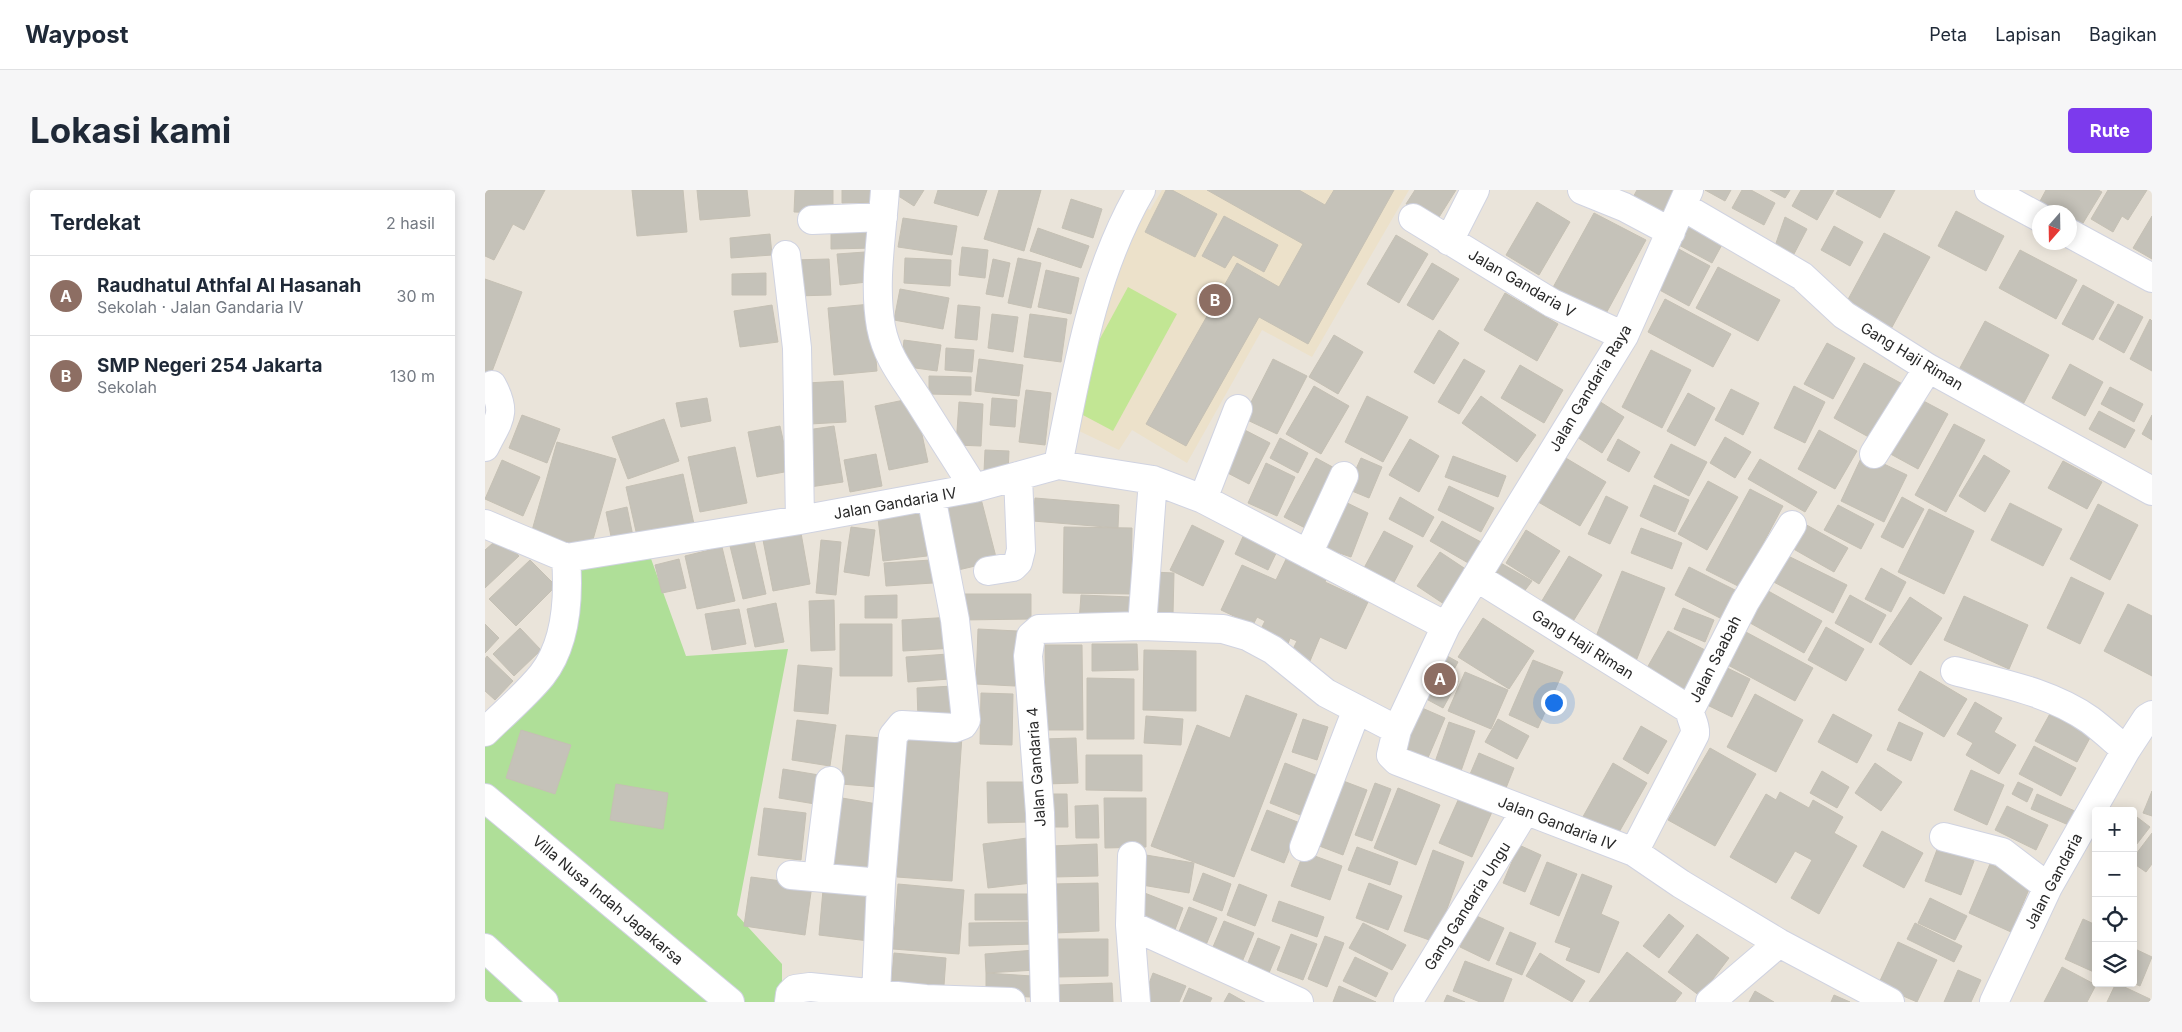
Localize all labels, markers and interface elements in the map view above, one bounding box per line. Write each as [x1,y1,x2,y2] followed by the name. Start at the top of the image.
[25,20,129,49] text: Waypost
[1929,24,1967,45] text: Peta
[1995,24,2061,45] text: Lapisan
[2089,24,2157,45] text: Bagikan
[2068,108,2152,153] button: Rute
[30,109,231,151] text: Lokasi kami
[2032,205,2077,250] north arrow
[50,210,141,235] text: Terdekat
[386,213,435,233] text: 2 hasil
[1465,245,1579,321] street label: Jalan Gandaria V
[97,274,361,297] text: Raudhatul Athfal Al Hasanah
[1199,281,1231,319] pin: B
[60,286,72,306] text: A
[397,286,435,306] text: 30 m
[97,297,304,317] text: Sekolah · Jalan Gandaria IV
[1857,318,1967,394] street label: Gang Haji Riman
[1545,321,1635,455] street label: Jalan Gandaria Raya
[97,354,322,377] text: SMP Negeri 254 Jakarta
[61,366,71,386] text: B
[390,366,435,386] text: 130 m
[97,377,157,397] text: Sekolah
[832,483,958,523] street label: Jalan Gandaria IV
[1528,605,1638,683] street label: Gang Haji Riman
[1685,612,1745,706] street label: Jalan Saabah
[1424,660,1456,698] pin: A
[1541,690,1567,716] your location
[1022,706,1050,828] street label: Jalan Gandaria 4
[1495,792,1619,854] street label: Jalan Gandaria IV
[2092,807,2137,987] map controls
[2092,807,2137,852] button: +
[2020,830,2086,932] street label: Jalan Gandaria
[529,831,687,969] street label: Villa Nusa Indah Jagakarsa
[1420,838,1514,974] street label: Gang Gandaria Ungu
[2092,852,2137,897] button: −
[2092,897,2137,942] button: locate
[2092,942,2137,987] button: layers

